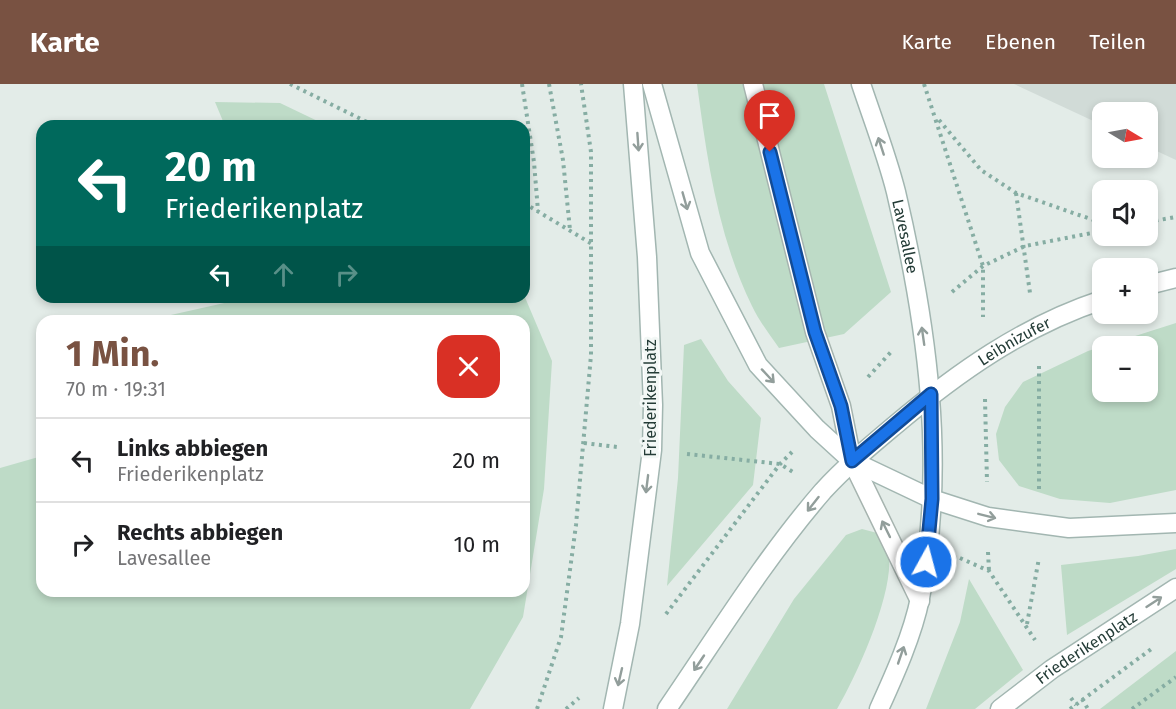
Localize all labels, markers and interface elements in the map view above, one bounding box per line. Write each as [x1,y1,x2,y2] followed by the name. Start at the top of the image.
[30,26,100,59] text: Karte
[901,29,952,55] text: Karte
[985,29,1056,55] text: Ebenen
[1089,29,1146,55] text: Teilen
[744,90,795,152] pin
[753,99,786,132] icon: arrive
[1092,102,1158,168] north arrow
[1092,102,1158,402] map controls
[632,132,643,152] one-way arrow
[875,137,886,156] one-way arrow
[165,142,257,192] text: 20 m
[66,144,144,222] icon: left
[1092,180,1158,246] button: sound
[680,191,691,210] one-way arrow
[165,193,363,225] text: Friederikenplatz
[888,197,923,275] street label: Lavesallee
[204,258,237,291] icon: left
[267,258,300,291] icon: ahead
[330,258,363,291] icon: right
[1092,258,1158,324] button: +
[974,312,1054,369] street label: Leibnizufer
[918,327,929,347] one-way arrow
[66,332,159,376] text: 1 Min.
[437,335,500,398] button: close
[1092,336,1158,402] button: −
[641,339,660,457] street label: Friederikenplatz
[761,368,775,383] one-way arrow
[66,377,166,401] text: 70 m · 19:31
[117,435,268,462] text: Links abbiegen
[66,444,99,477] icon: left
[452,447,500,474] text: 20 m
[117,462,264,486] text: Friederikenplatz
[642,473,653,493] one-way arrow
[806,496,819,512] one-way arrow
[978,511,997,523] one-way arrow
[117,519,283,546] text: Rechts abbiegen
[880,520,892,538] one-way arrow
[66,528,99,561] icon: right
[894,530,958,594] position arrow
[454,531,500,558] text: 10 m
[117,546,211,570] text: Lavesallee
[1145,596,1162,608] one-way arrow
[1032,607,1140,688] street label: Friederikenplatz
[896,647,907,665] one-way arrow
[693,654,705,670] one-way arrow
[614,666,625,686] one-way arrow

